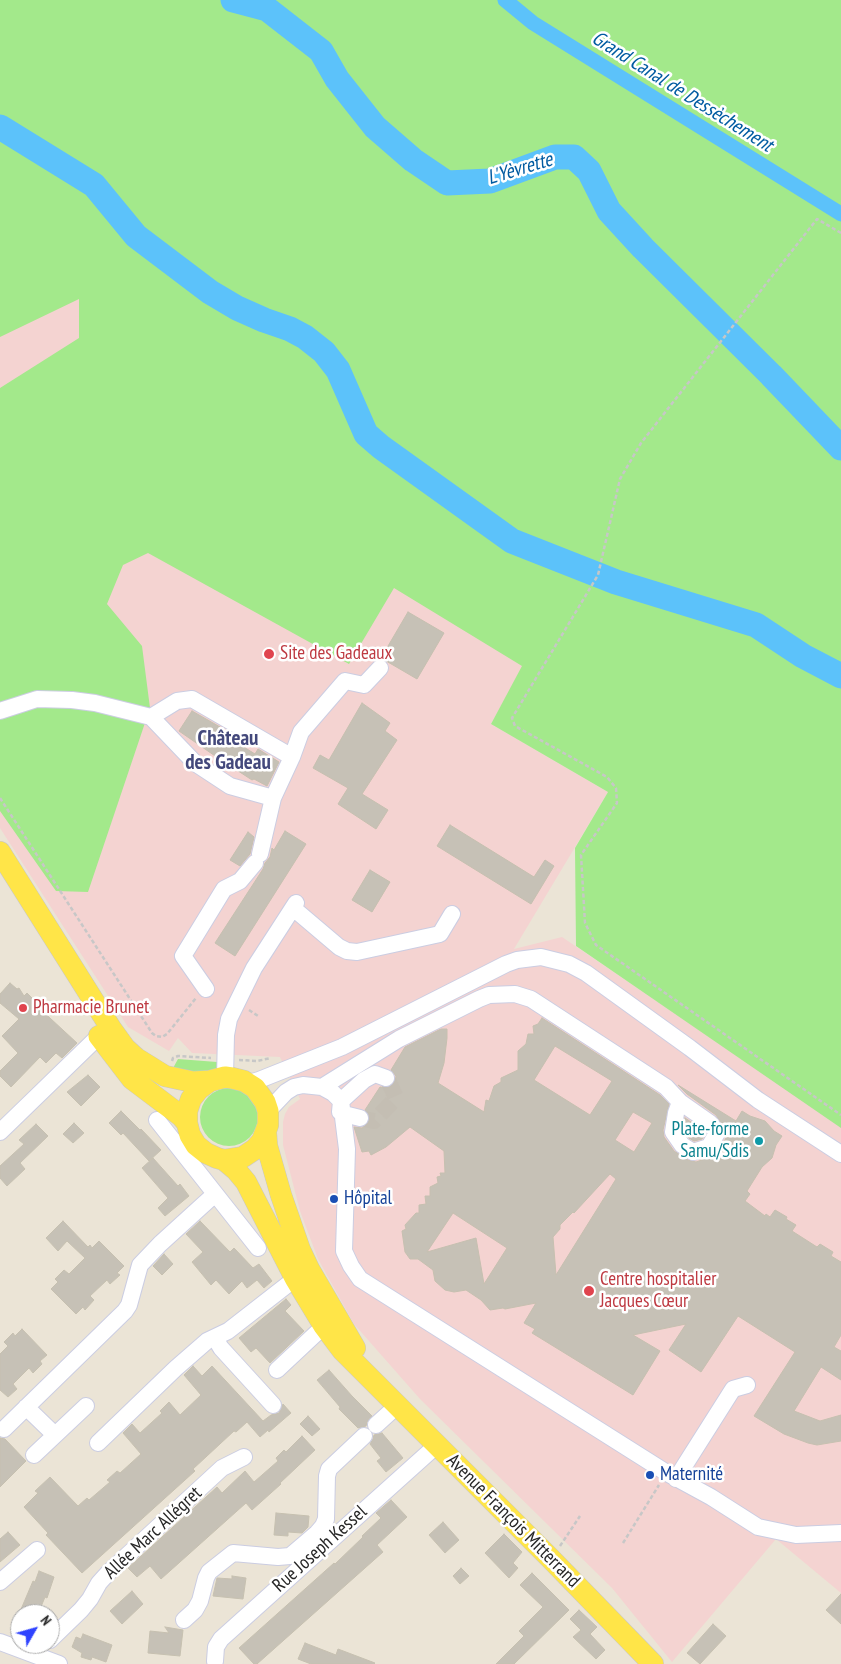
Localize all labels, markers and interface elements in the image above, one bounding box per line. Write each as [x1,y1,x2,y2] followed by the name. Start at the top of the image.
[587,26,777,158] water label: Grand Canal de Dessèchement
[485,148,555,190] water label: L'Yèvrette
[280,643,392,665] place label: Site des Gadeaux
[262,647,276,661] marker: Site des Gadeaux
[185,726,271,776] district label: Château des Gadeau
[33,997,149,1019] place label: Pharmacie Brunet
[17,1002,29,1014] marker: Pharmacie Brunet
[672,1119,749,1163] place label: Plate-forme Samu/Sdis
[753,1135,765,1147] marker: Plate-forme Samu/Sdis
[344,1188,392,1210] place label: Hôpital
[328,1193,340,1205] marker: Hôpital
[600,1269,716,1313] place label: Centre hospitalier Jacques Cœur
[582,1284,596,1298] marker: Centre hospitalier Jacques Cœur
[442,1450,584,1592] street label: Avenue François Mitterrand
[660,1464,723,1486] place label: Maternité
[644,1469,656,1481] marker: Maternité
[99,1482,207,1584] street label: Allée Marc Allégret
[268,1501,372,1597] street label: Rue Joseph Kessel
[10,1604,60,1654] north arrow
[37,1612,55,1629] text: N

